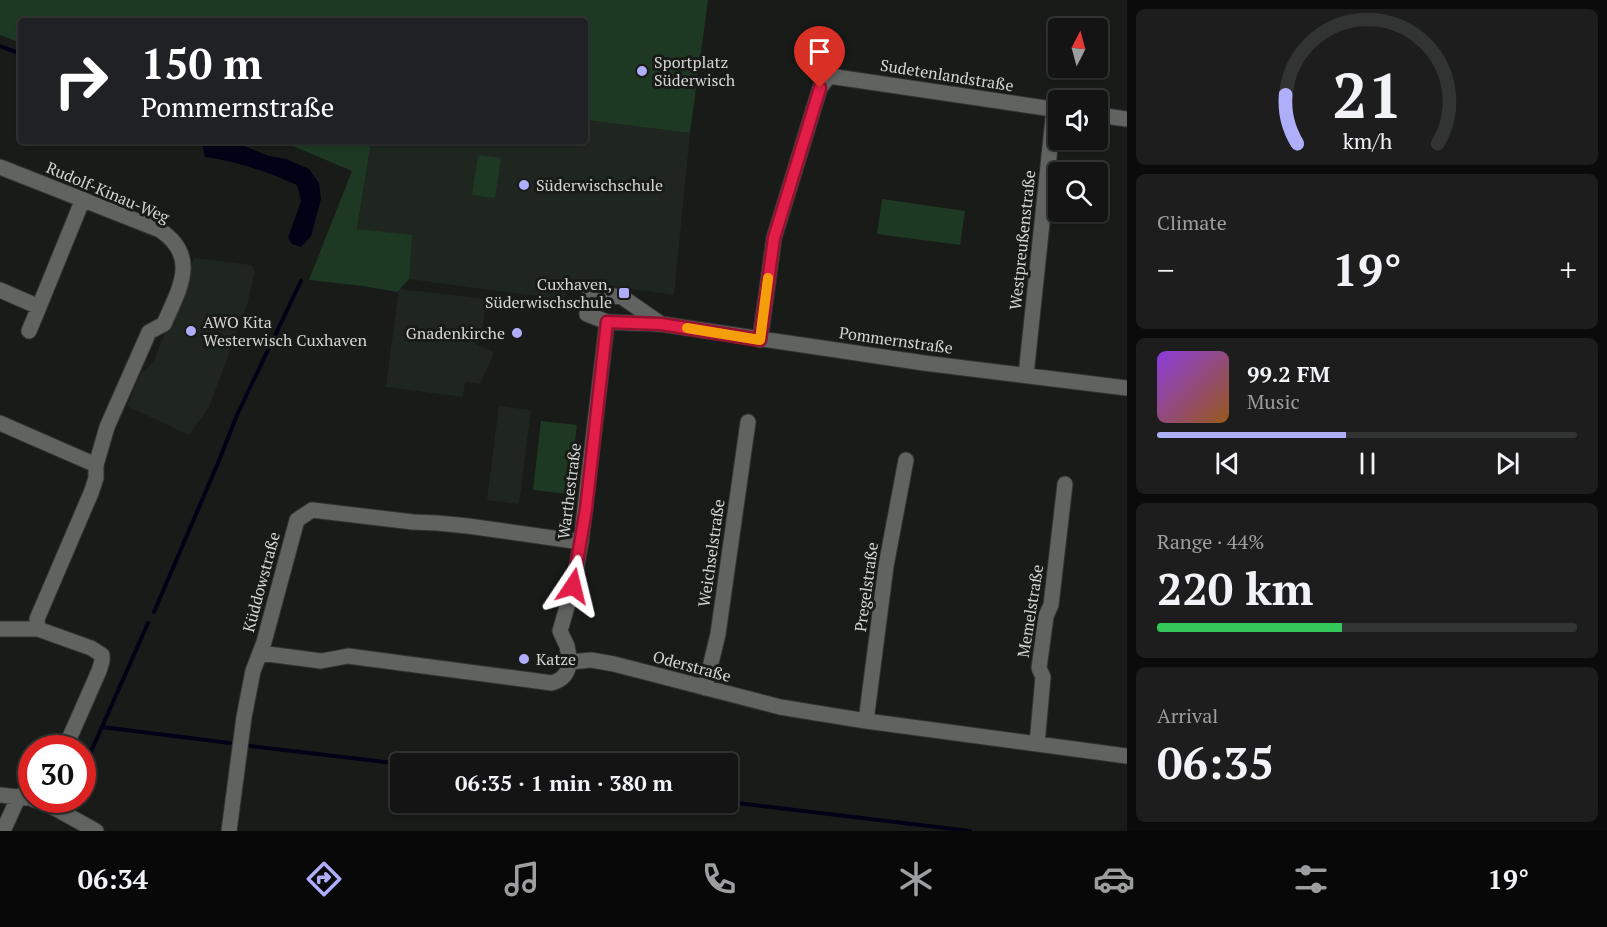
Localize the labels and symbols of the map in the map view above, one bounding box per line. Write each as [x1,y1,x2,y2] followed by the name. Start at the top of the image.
[1048,18,1108,78] north arrow
[794,26,845,88] pin
[654,51,736,91] place label: Sportplatz Süderwisch
[879,54,1015,96] street label: Sudetenlandstraße
[635,64,649,78] marker: Sportplatz Süderwisch
[43,156,174,228] street label: Rudolf-Kinau-Weg
[1004,169,1040,311] street label: Westpreußenstraße
[536,174,663,196] place label: Süderwischschule
[517,178,531,192] marker: Süderwischschule
[485,273,612,313] place label: Cuxhaven, Süderwischschule
[617,286,631,300] marker: Cuxhaven, Süderwischschule
[203,311,367,351] place label: AWO Kita Westerwisch Cuxhaven
[838,321,954,359] street label: Pommernstraße
[406,322,505,344] place label: Gnadenkirche
[184,324,198,338] marker: AWO Kita Westerwisch Cuxhaven
[510,326,524,340] marker: Gnadenkirche
[552,442,586,540] street label: Warthestraße
[693,498,729,608] street label: Weichselstraße
[237,529,285,635] street label: Küddowstraße
[849,541,883,633] street label: Pregelstraße
[541,554,605,618] position arrow
[1012,563,1048,659] street label: Memelstraße
[650,645,734,687] street label: Oderstraße
[536,648,576,670] place label: Katze
[517,652,531,666] marker: Katze
[18,735,96,813] speed limit sign: 30

